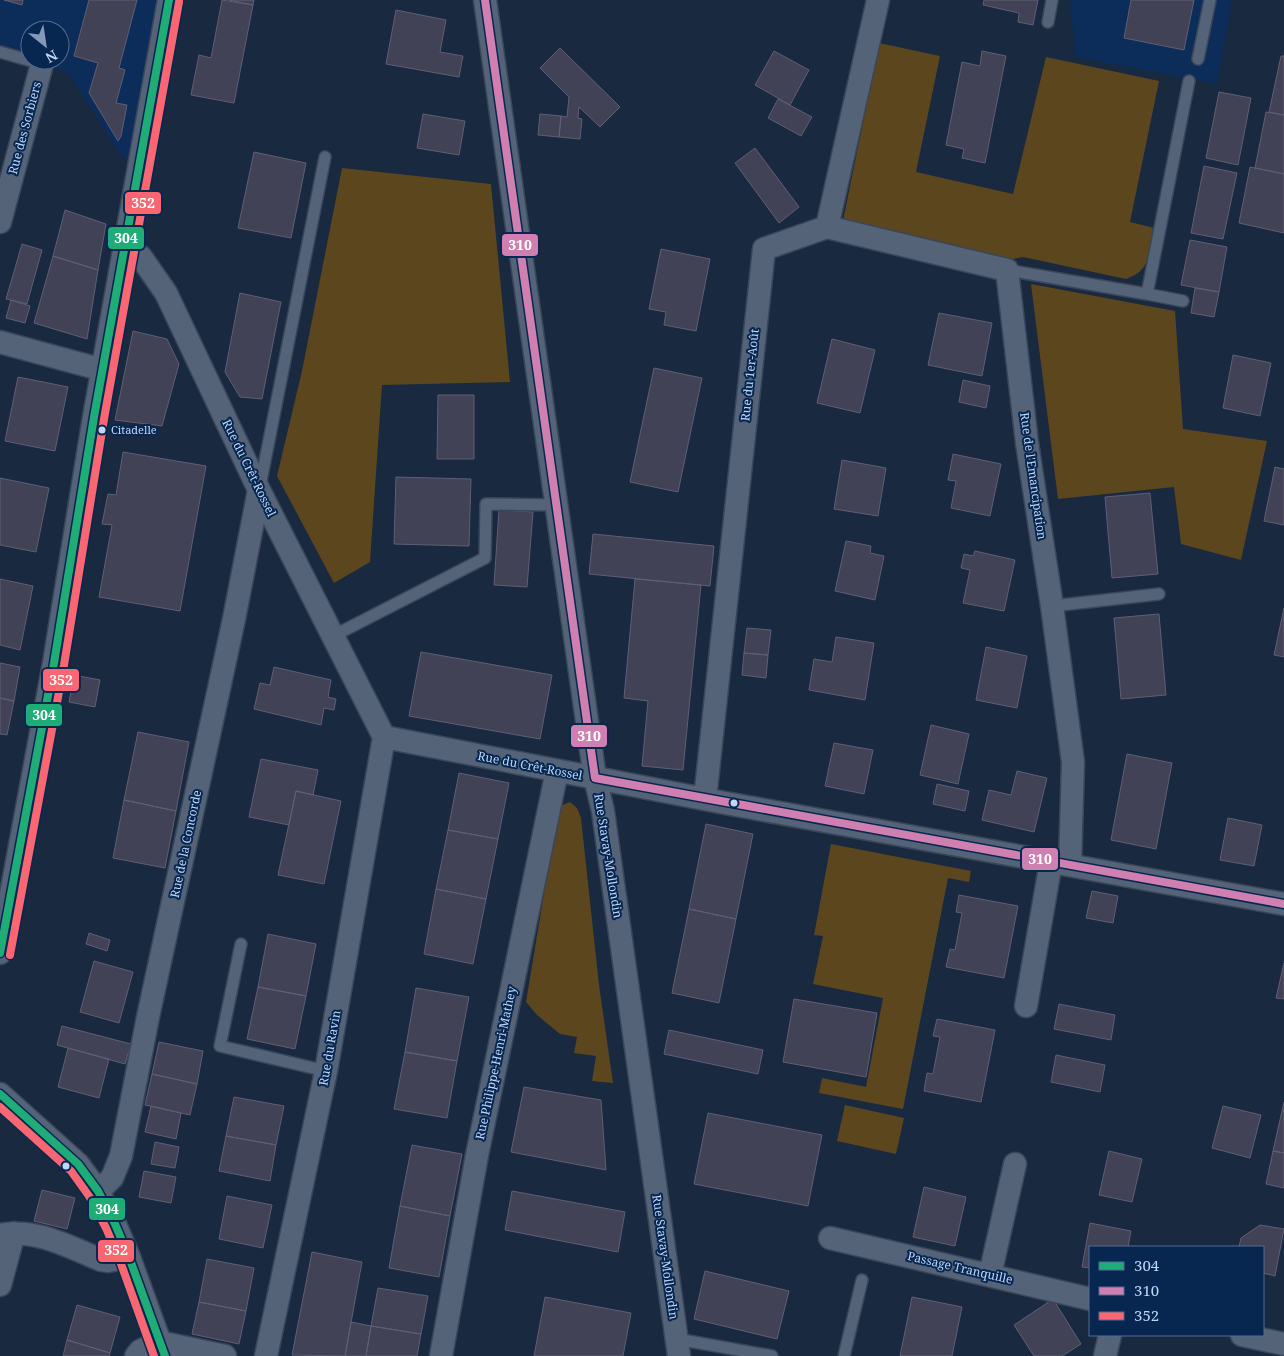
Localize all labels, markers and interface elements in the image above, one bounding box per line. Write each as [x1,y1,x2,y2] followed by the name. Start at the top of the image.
[20,20,70,70] north arrow
[42,46,61,68] text: N
[4,80,45,176] street label: Rue des Sorbiers
[124,191,162,215] line badge: 352
[131,193,155,212] text: 352
[107,226,145,250] line badge: 304
[114,228,138,247] text: 304
[501,233,539,257] line badge: 310
[508,235,532,254] text: 310
[736,328,763,422] street label: Rue du 1er-Août
[1016,411,1051,541] street label: Rue de l'Emancipation
[219,416,281,520] street label: Rue du Crêt-Rossel
[111,422,157,437] place label: Citadelle
[97,425,107,435] marker: Citadelle
[42,668,80,692] line badge: 352
[49,670,73,689] text: 352
[25,703,63,727] line badge: 304
[32,705,56,724] text: 304
[570,724,608,748] line badge: 310
[577,726,601,745] text: 310
[476,747,584,784] street label: Rue du Crêt-Rossel
[166,788,205,899] street label: Rue de la Concorde
[590,792,627,920] street label: Rue Stavay-Mollondin
[729,798,739,808] unlabelled marker
[1021,847,1059,871] line badge: 310
[1028,849,1052,868] text: 310
[471,985,520,1141] street label: Rue Philippe-Henri-Mathey
[315,1009,345,1087] street label: Rue du Ravin
[61,1161,71,1171] unlabelled marker
[648,1193,683,1321] street label: Rue Stavay-Mollondin
[88,1197,126,1221] line badge: 304
[95,1199,119,1218] text: 304
[97,1239,135,1263] line badge: 352
[104,1240,128,1259] text: 352
[1089,1246,1264,1336] legend
[906,1247,1014,1288] street label: Passage Tranquille
[1134,1255,1160,1275] text: 304
[1134,1280,1159,1300] text: 310
[1134,1305,1159,1325] text: 352

